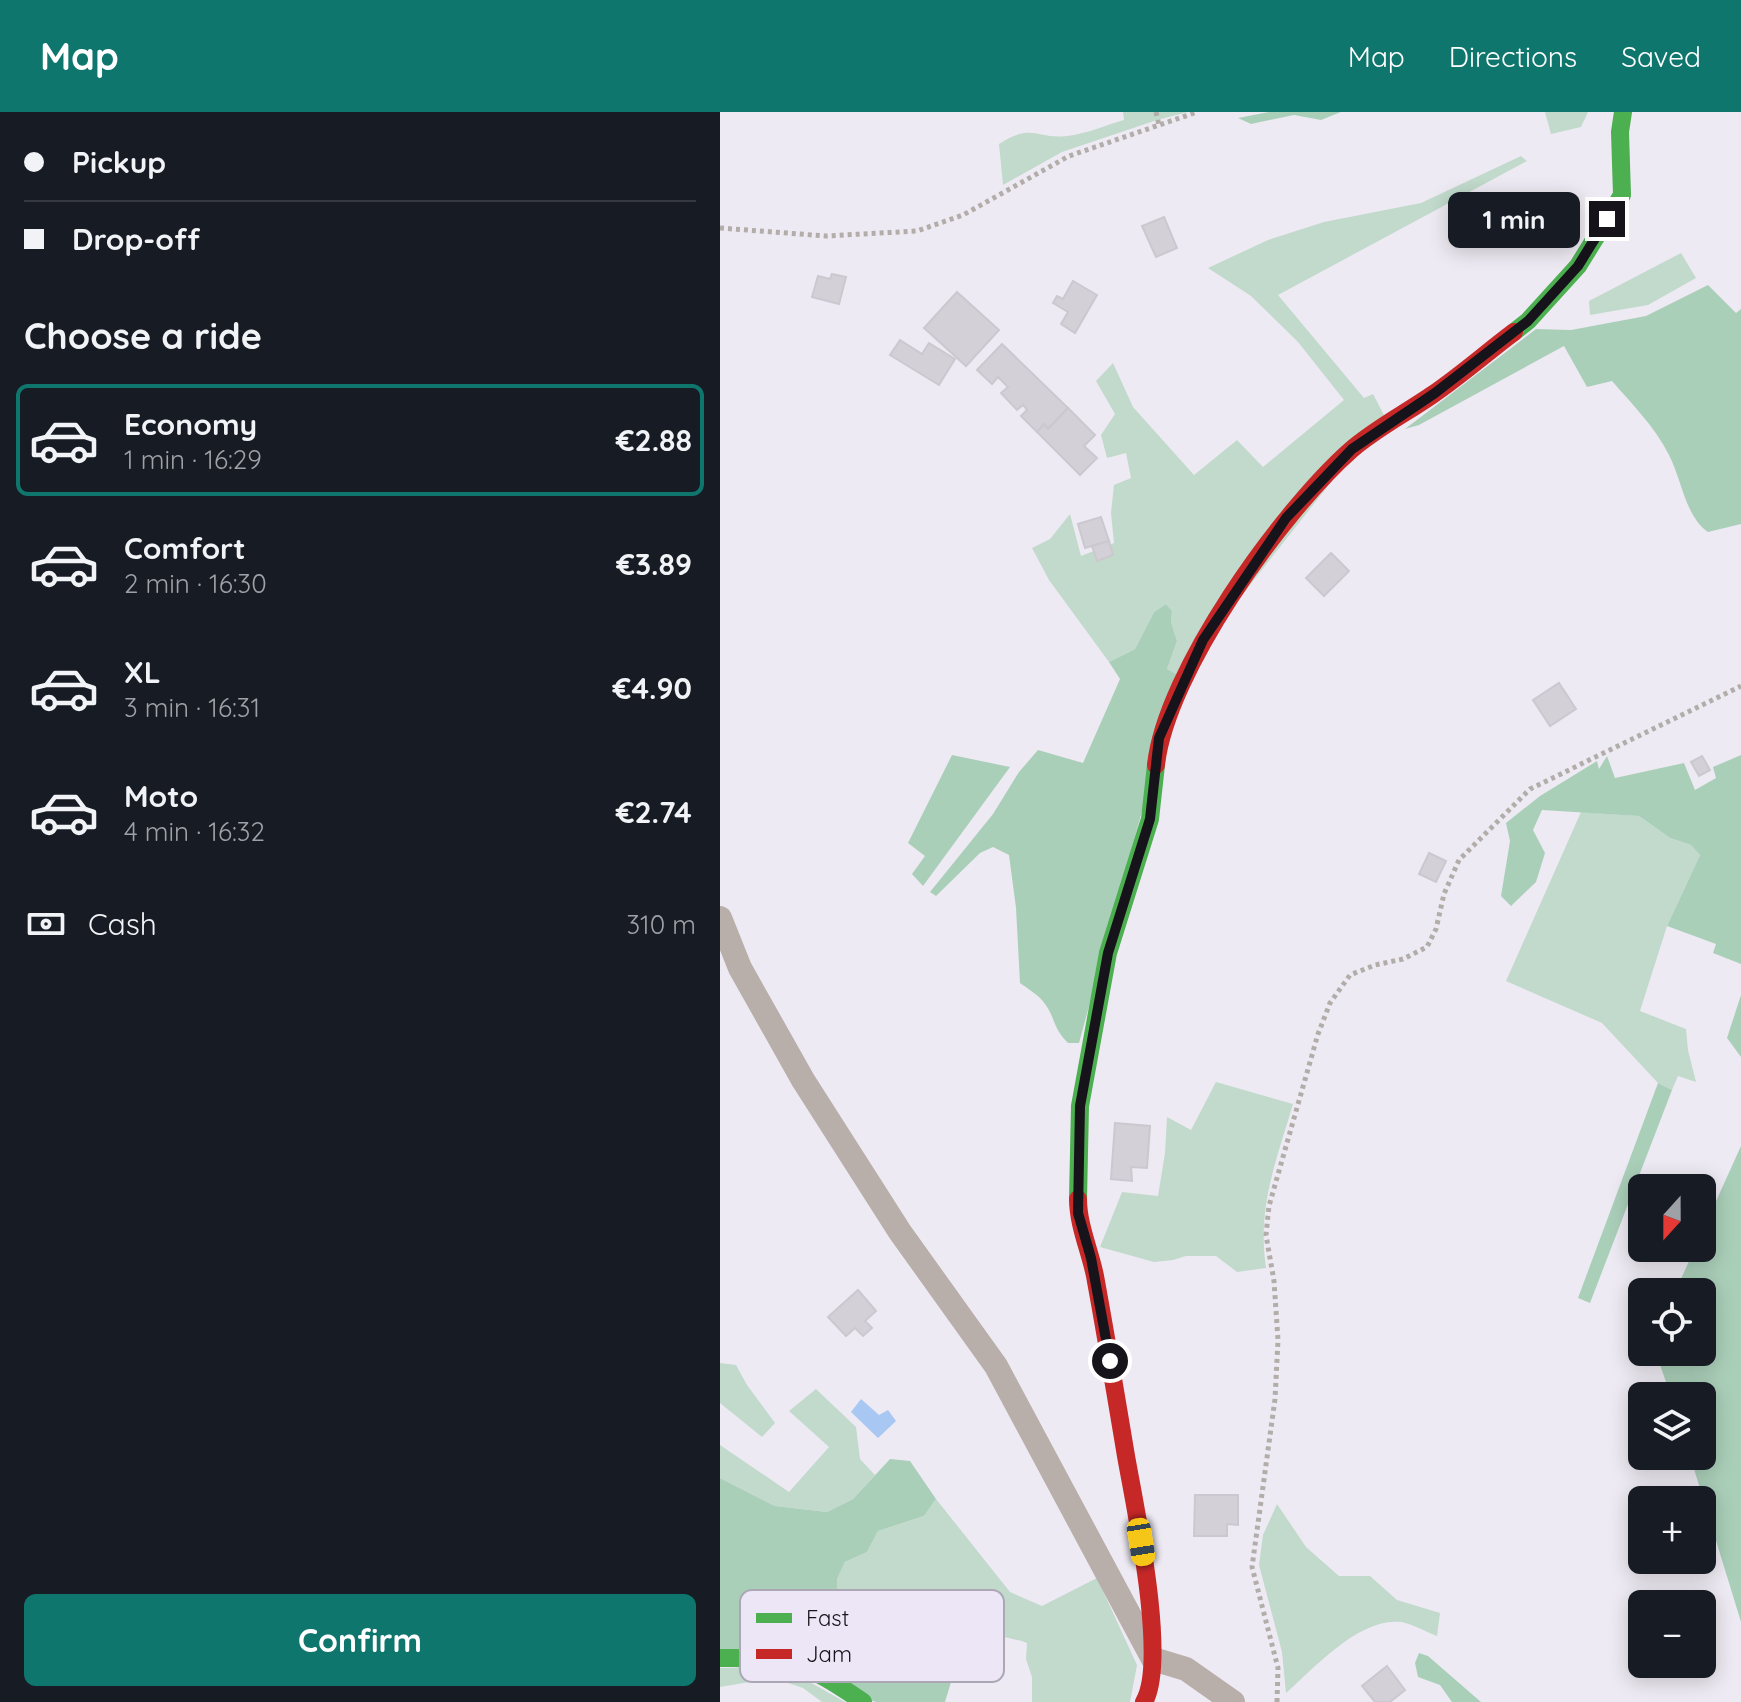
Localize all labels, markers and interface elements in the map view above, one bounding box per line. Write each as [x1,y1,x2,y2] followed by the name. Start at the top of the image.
[40,32,119,80] text: Map
[1348,39,1405,74] text: Map
[1449,39,1577,74] text: Directions
[1621,39,1701,74] text: Saved
[72,143,166,181] text: Pickup
[1447,191,1579,247] callout: 1 min
[1589,201,1625,237] route end
[1483,203,1546,236] text: 1 min
[72,220,200,258] text: Drop-off
[24,313,262,358] text: Choose a ride
[28,404,100,476] icon: car
[124,405,257,443] text: Economy
[616,421,692,459] text: €2.88
[124,443,262,476] text: 1 min · 16:29
[28,528,100,600] icon: car
[124,529,245,567] text: Comfort
[616,545,692,583] text: €3.89
[124,567,267,600] text: 2 min · 16:30
[28,652,100,724] icon: car
[124,653,161,691] text: XL
[613,669,692,707] text: €4.90
[124,691,260,724] text: 3 min · 16:31
[28,776,100,848] icon: car
[124,777,198,815] text: Moto
[616,793,692,831] text: €2.74
[124,815,265,848] text: 4 min · 16:32
[24,902,68,946] icon: cash
[88,905,157,943] text: Cash
[626,908,696,941] text: 310 m
[1628,1174,1716,1262] north arrow
[1628,1174,1716,1678] map controls
[1628,1278,1716,1366] button: locate
[1092,1343,1128,1379] route start
[1628,1382,1716,1470] button: layers
[1628,1486,1716,1574] button: +
[1125,1516,1157,1568] car
[740,1590,1004,1682] legend
[1628,1590,1716,1678] button: −
[24,1594,696,1686] button: Confirm
[806,1604,849,1632] text: Fast
[806,1640,852,1668] text: Jam

